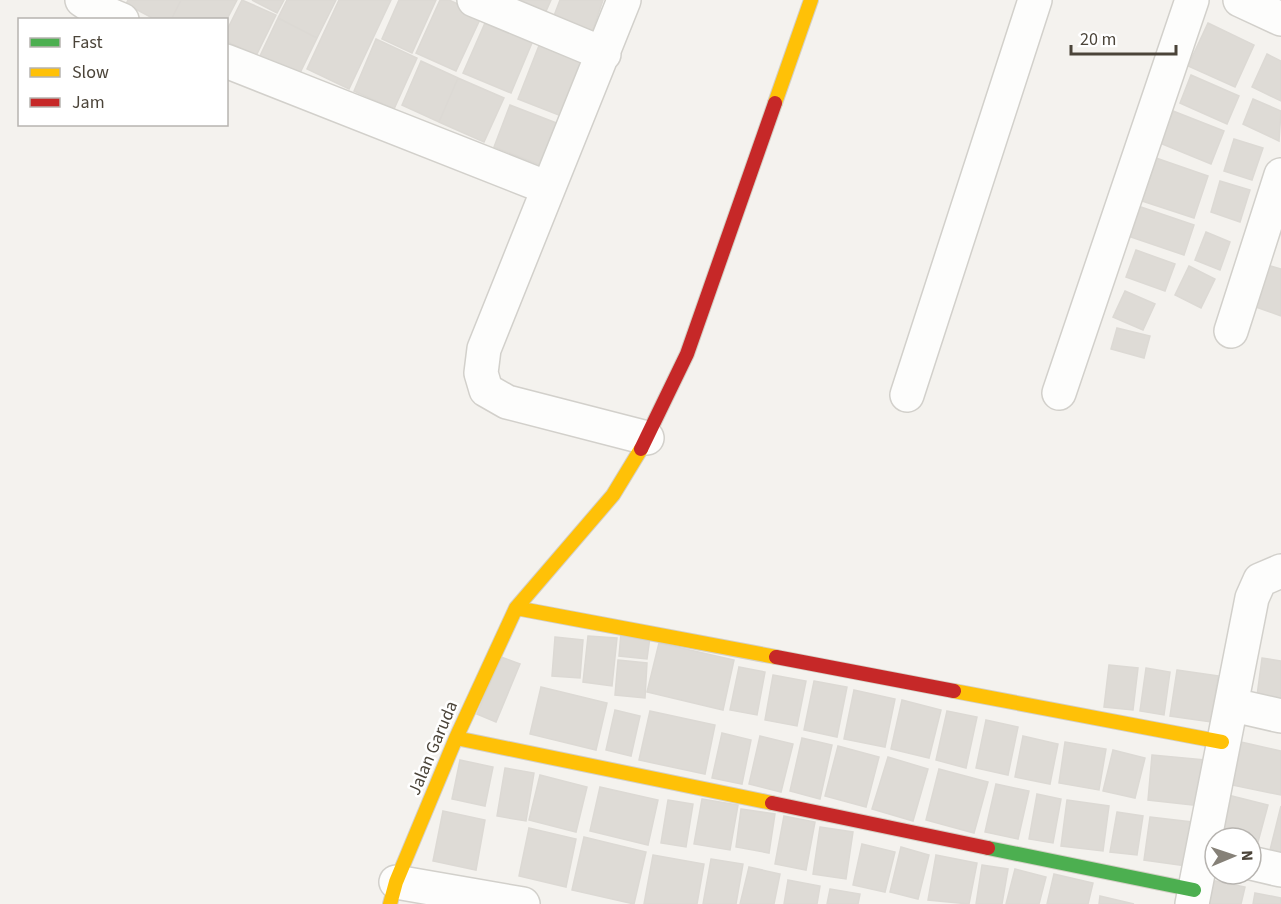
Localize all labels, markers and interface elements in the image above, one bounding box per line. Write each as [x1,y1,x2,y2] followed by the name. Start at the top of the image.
[18,18,228,126] legend
[1071,18,1176,56] scale bar
[1080,27,1116,52] text: 20 m
[72,30,103,55] text: Fast
[72,60,109,85] text: Slow
[72,90,105,115] text: Jam
[402,697,464,799] street label: Jalan Garuda
[1203,826,1263,886] north arrow
[1236,850,1258,861] text: N

